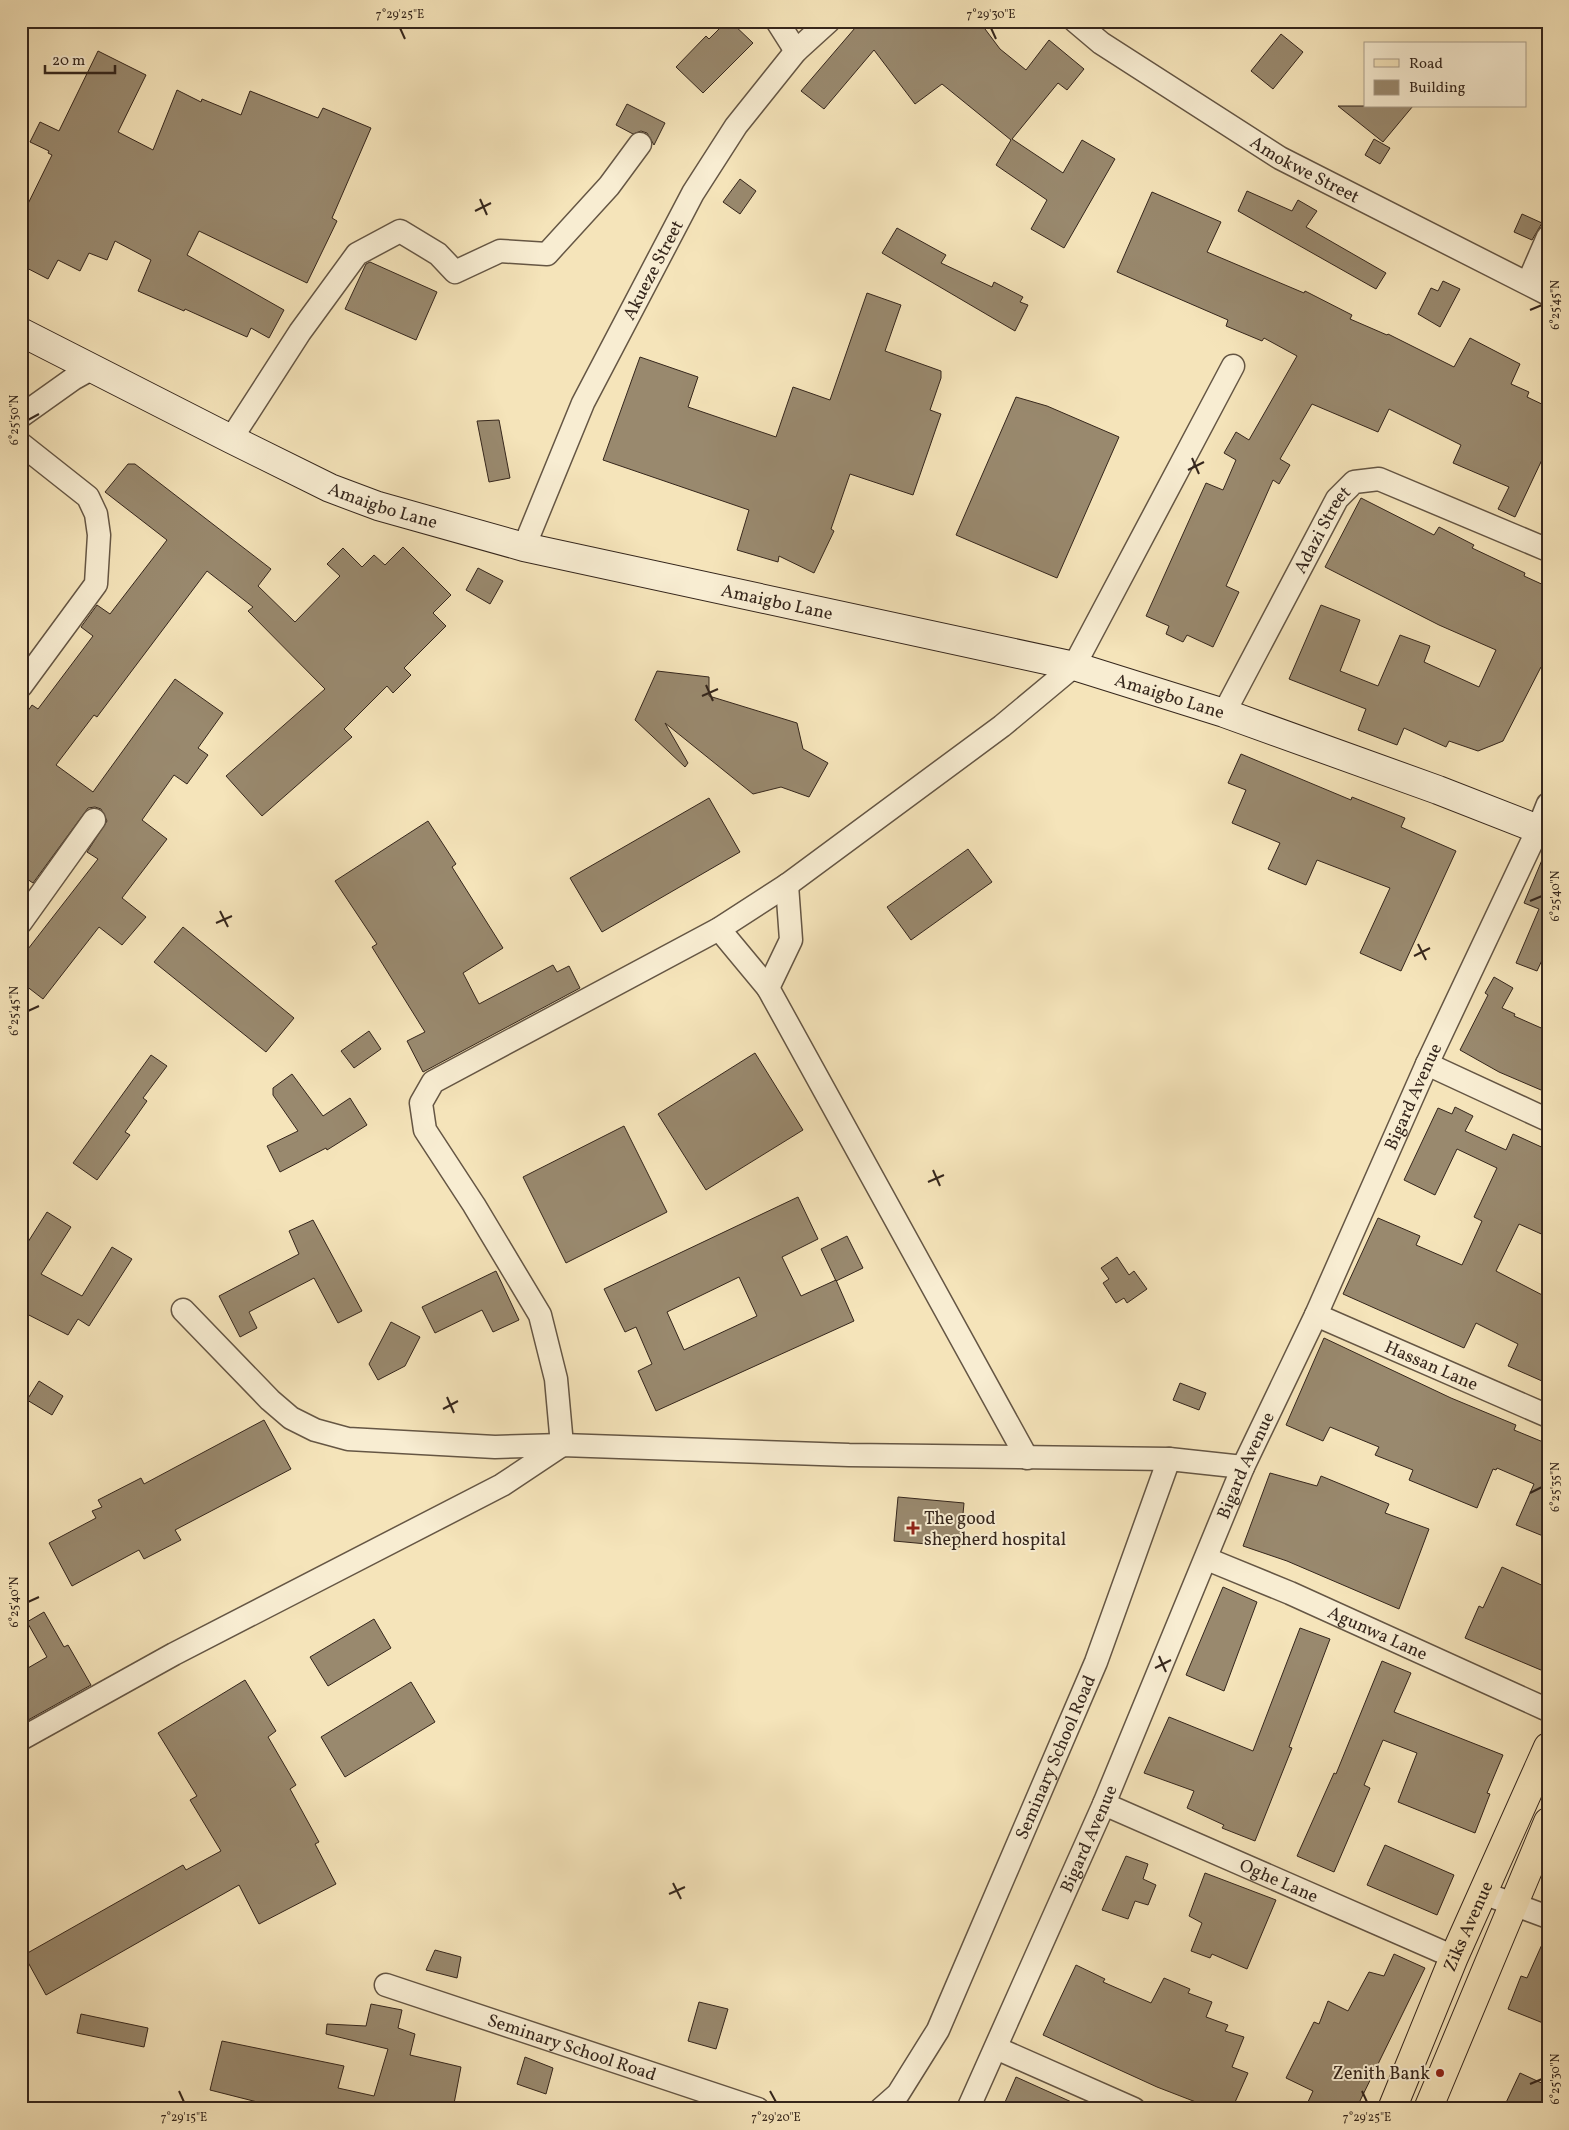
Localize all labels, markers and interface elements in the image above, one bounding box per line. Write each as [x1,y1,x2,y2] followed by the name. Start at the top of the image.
[376,7,424,23] text: 7°29'25"E
[966,7,1016,23] text: 7°29'30"E
[45,42,115,74] scale bar
[1364,42,1526,108] legend
[52,51,85,72] text: 20 m
[1409,54,1443,75] text: Road
[1409,78,1466,99] text: Building
[1244,131,1363,210] street label: Amokwe Street
[618,216,691,325] street label: Akueze Street
[1548,280,1564,330] text: 6°25'45"N
[7,395,23,445] text: 6°25'50"N
[324,477,440,536] street label: Amaigbo Lane
[1289,481,1357,578] street label: Adazi Street
[719,579,835,627] street label: Amaigbo Lane
[1111,668,1227,726] street label: Amaigbo Lane
[1548,870,1564,922] text: 6°25'40"N
[7,986,23,1036] text: 6°25'45"N
[1379,1039,1449,1155] street label: Bigard Avenue
[1380,1335,1482,1398] street label: Hassan Lane
[1212,1408,1282,1523] street label: Bigard Avenue
[1548,1462,1564,1512] text: 6°25'35"N
[924,1507,1066,1553] place label: The good shepherd hospital
[906,1521,920,1535] marker: The good shepherd hospital
[7,1576,23,1628] text: 6°25'40"N
[1323,1601,1431,1668] street label: Agunwa Lane
[1010,1672,1103,1844] street label: Seminary School Road
[1055,1782,1124,1897] street label: Bigard Avenue
[1235,1854,1322,1910] street label: Oghe Lane
[1438,1877,1500,1976] street label: Ziks Avenue
[484,2009,659,2088] street label: Seminary School Road
[1548,2053,1564,2104] text: 6°25'30"N
[1333,2062,1430,2087] place label: Zenith Bank
[1434,2067,1446,2079] marker: Zenith Bank
[161,2110,207,2126] text: 7°29'15"E
[751,2110,801,2126] text: 7°29'20"E
[1343,2110,1391,2126] text: 7°29'25"E

